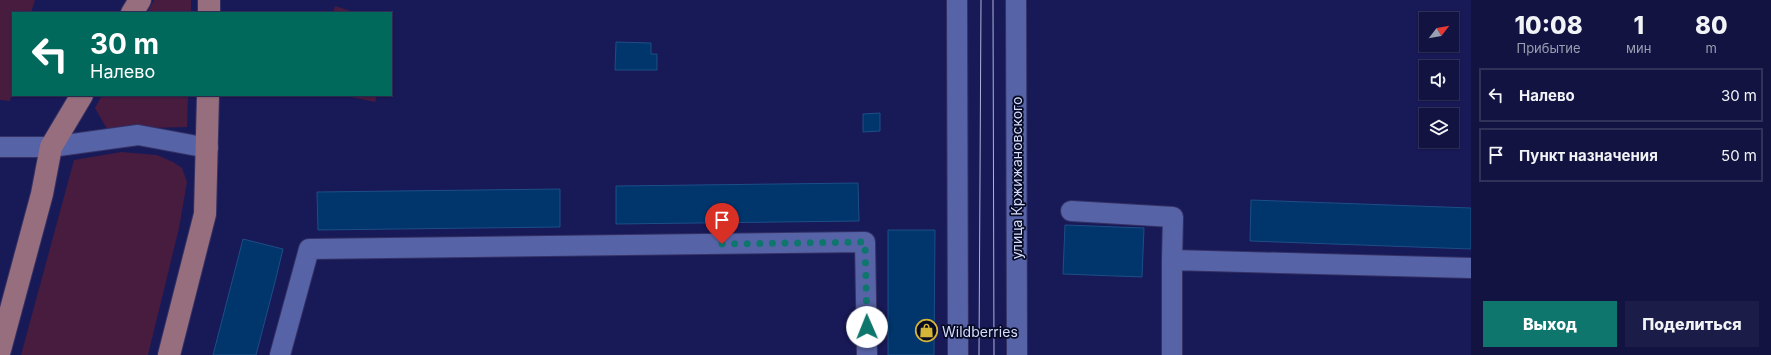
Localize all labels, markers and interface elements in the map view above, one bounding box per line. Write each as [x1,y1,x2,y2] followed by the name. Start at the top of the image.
[1514,11,1583,40] text: 10:08
[1634,11,1644,40] text: 1
[1695,11,1728,40] text: 80
[1419,12,1459,52] north arrow
[1419,12,1459,148] map controls
[90,27,159,61] text: 30 m
[24,28,76,80] icon: left
[1517,40,1581,56] text: Прибытие
[1626,40,1652,56] text: мин
[1706,40,1717,56] text: m
[1419,60,1459,100] button: sound
[90,61,155,82] text: Налево
[1485,84,1507,106] icon: left
[1519,86,1575,105] text: Налево
[1721,86,1757,105] text: 30 m
[1008,97,1025,259] street label: улица Кржижановского
[1419,108,1459,148] button: layers
[1485,144,1507,166] icon: arrive
[1519,146,1658,165] text: Пункт назначения
[1721,146,1757,165] text: 50 m
[705,203,739,244] pin
[711,209,733,231] icon: arrive
[1483,301,1617,347] button: Выход
[1625,301,1759,347] button: Поделиться
[846,306,888,348] position arrow
[913,318,939,344] shop icon: Wildberries
[942,323,1018,340] place label: Wildberries

